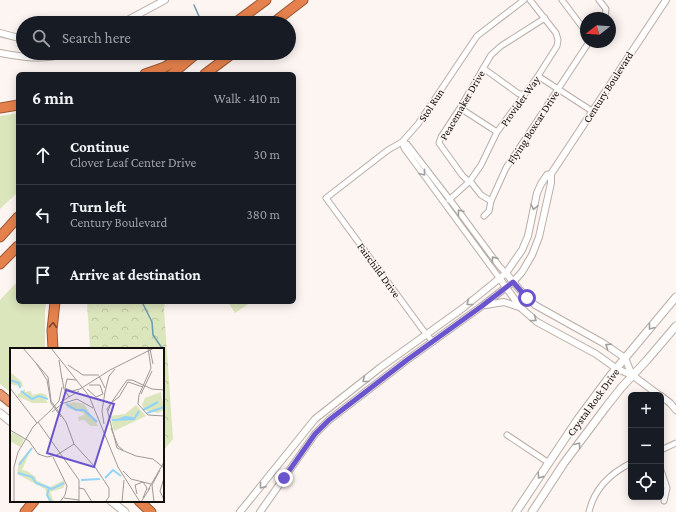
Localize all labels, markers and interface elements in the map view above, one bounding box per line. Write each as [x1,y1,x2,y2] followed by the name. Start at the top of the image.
[580,12,616,48] north arrow
[16,16,296,60] search box
[30,27,52,49] icon: search
[62,30,131,46] text: Search here
[581,49,636,125] street label: Century Boulevard
[437,68,487,142] street label: Peacemaker Drive
[498,73,544,129] street label: Provider Way
[416,86,446,124] street label: Stol Run
[505,88,562,167] street label: Flying Boxcar Drive
[32,89,74,108] text: 6 min
[214,91,280,106] text: Walk · 410 m
[70,139,129,155] text: Continue
[32,144,54,166] icon: ahead
[254,147,280,162] text: 30 m
[70,155,196,170] text: Clover Leaf Center Drive
[418,169,425,176] one-way arrow
[70,199,126,215] text: Turn left
[32,204,54,226] icon: left
[531,204,539,210] one-way arrow
[247,207,280,222] text: 380 m
[457,209,465,216] one-way arrow
[70,215,167,230] text: Century Boulevard
[355,240,403,300] street label: Fairchild Drive
[492,256,499,263] one-way arrow
[32,264,54,286] icon: arrive
[70,267,201,283] text: Arrive at destination
[518,289,536,307] route start
[467,299,474,306] one-way arrow
[529,314,536,321] one-way arrow
[48,322,57,328] one-way arrow
[649,322,656,329] one-way arrow
[605,344,612,351] one-way arrow
[10,348,164,502] inset map
[564,366,622,439] street label: Crystal Rock Drive
[362,376,369,383] one-way arrow
[628,392,664,500] map controls
[628,392,664,428] button: +
[628,428,664,464] button: −
[573,443,580,450] one-way arrow
[628,464,664,500] button: locate
[275,469,293,487] route end
[537,472,545,479] one-way arrow
[259,481,266,488] one-way arrow

